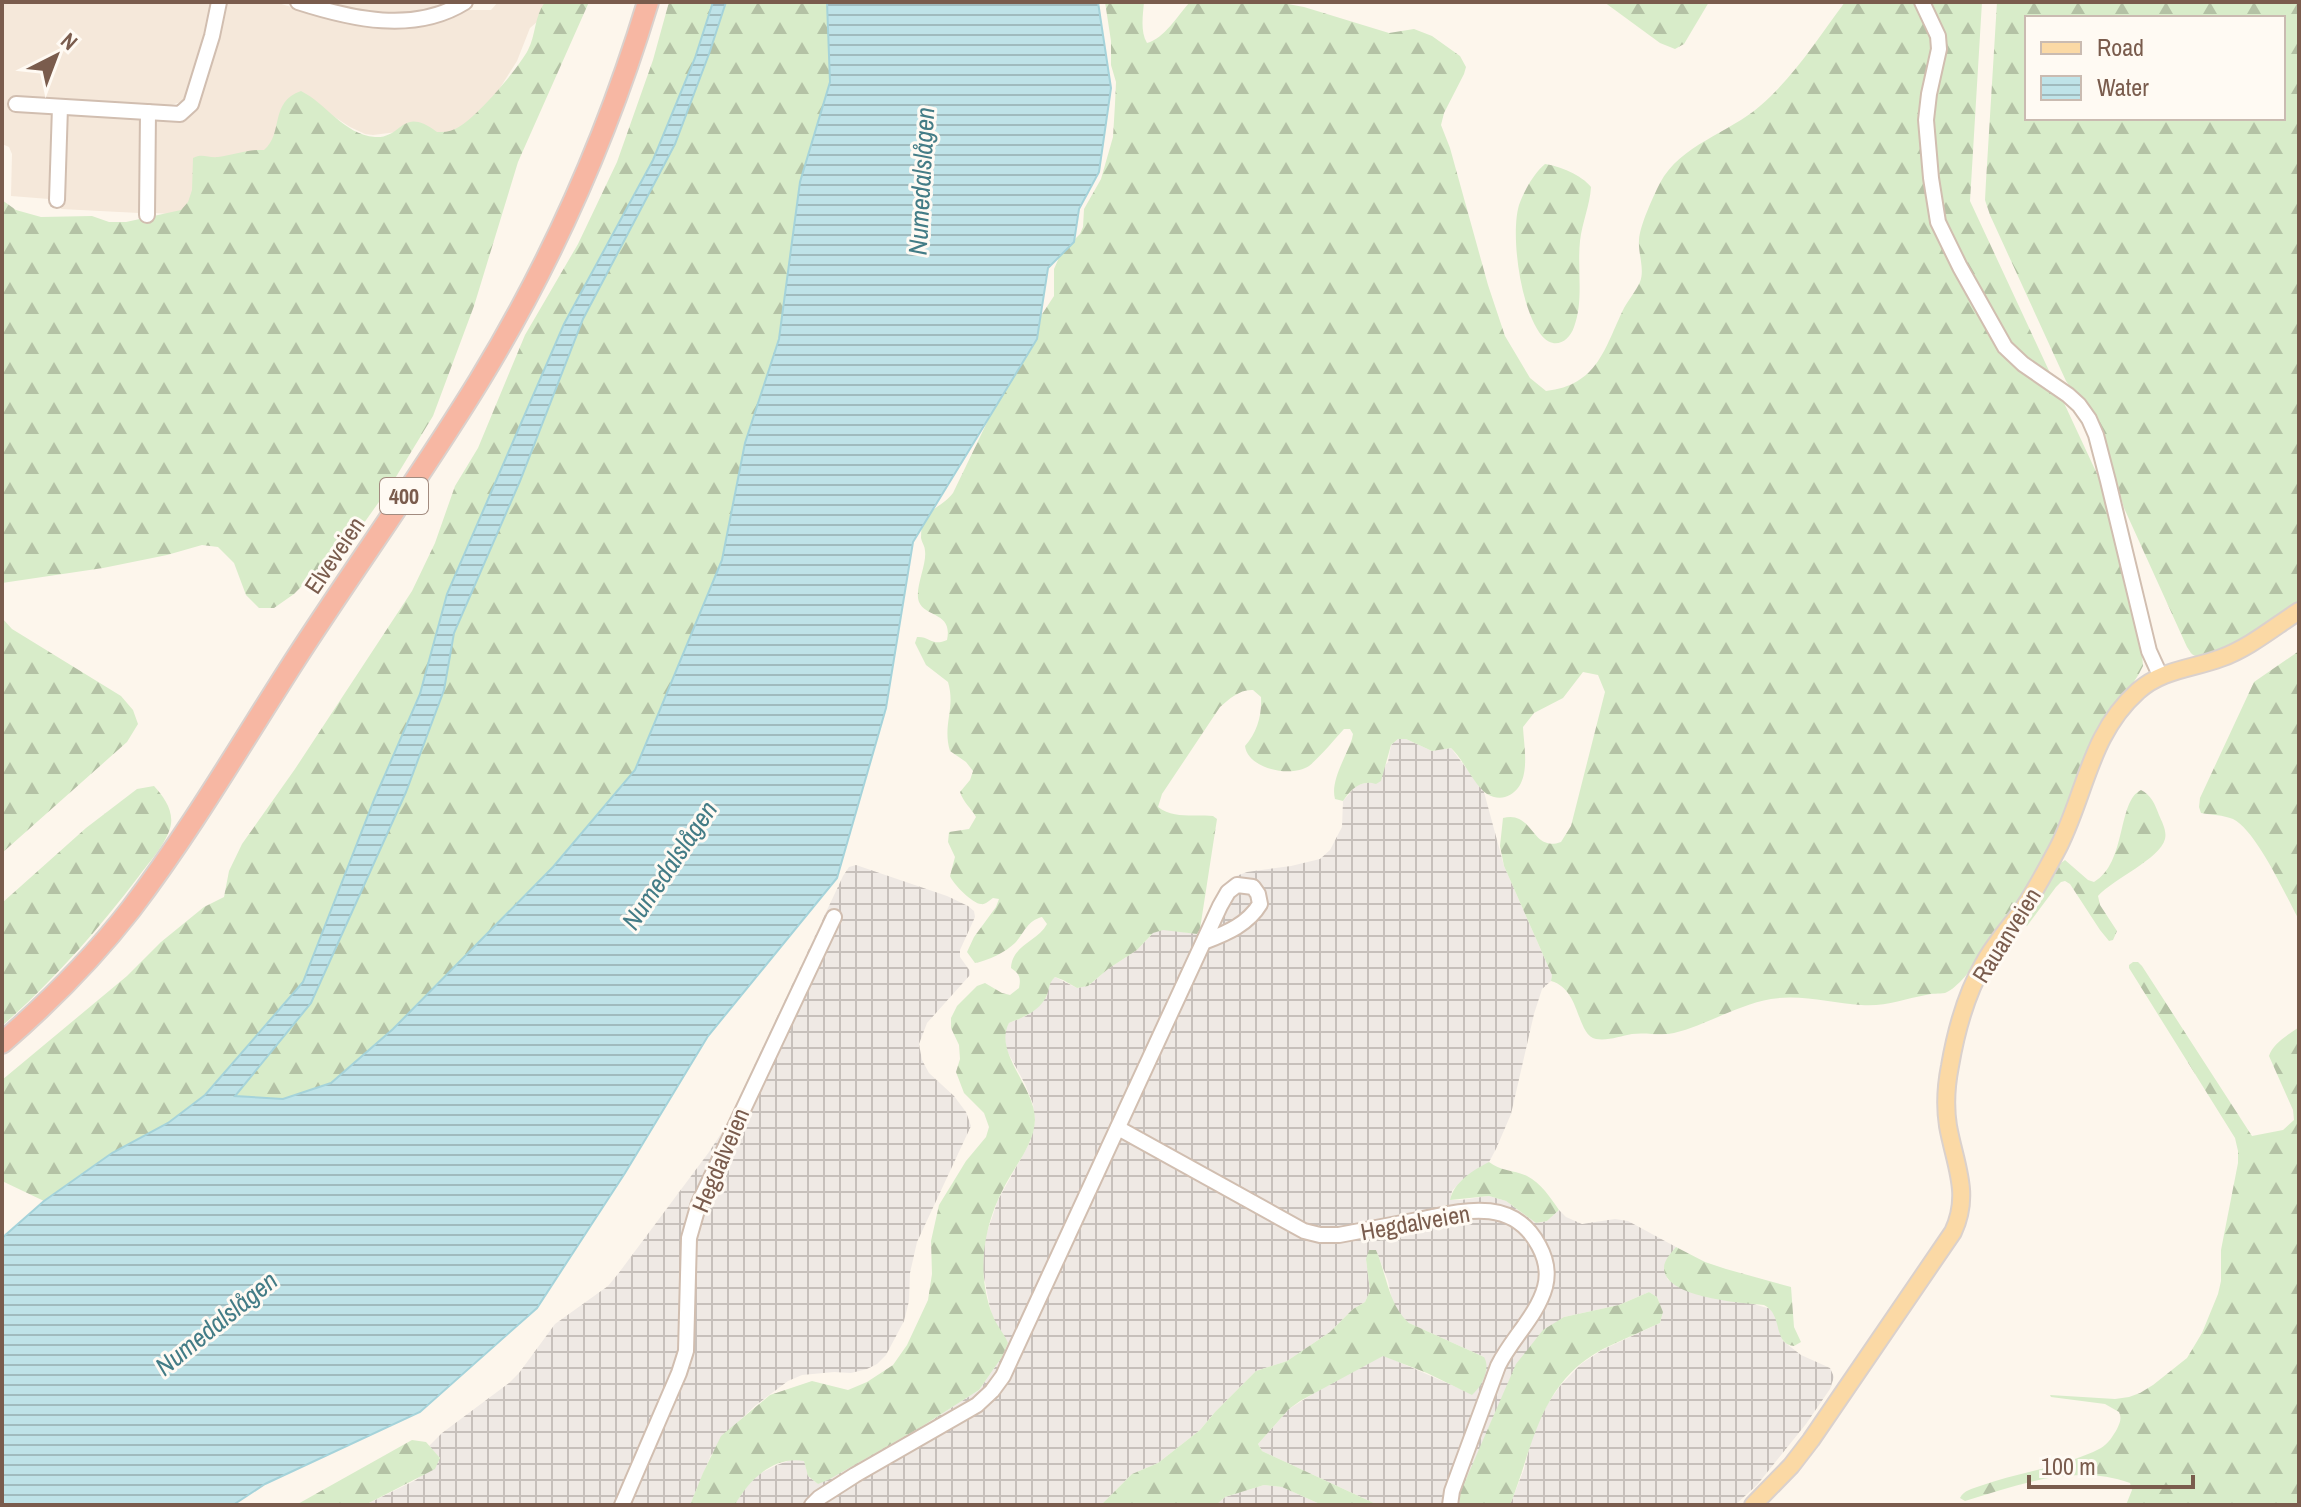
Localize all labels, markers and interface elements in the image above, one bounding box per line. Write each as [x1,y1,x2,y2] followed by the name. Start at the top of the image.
[16,16,96,96] north arrow
[2025,16,2285,120] legend
[55,26,84,57] text: N
[2097,31,2144,63] text: Road
[2097,71,2149,103] text: Water
[900,106,942,256] water label: Numedalslågen
[380,478,428,514] road number: 400
[297,510,371,600] street label: Elveveien
[613,794,725,936] water label: Numedalslågen
[1964,882,2048,988] street label: Rauanveien
[684,1103,756,1217] street label: Hegdalveien
[1358,1197,1472,1247] street label: Hegdalveien
[147,1263,285,1383] water label: Numedalslågen
[2029,1439,2193,1489] scale bar
[2041,1450,2096,1482] text: 100 m

